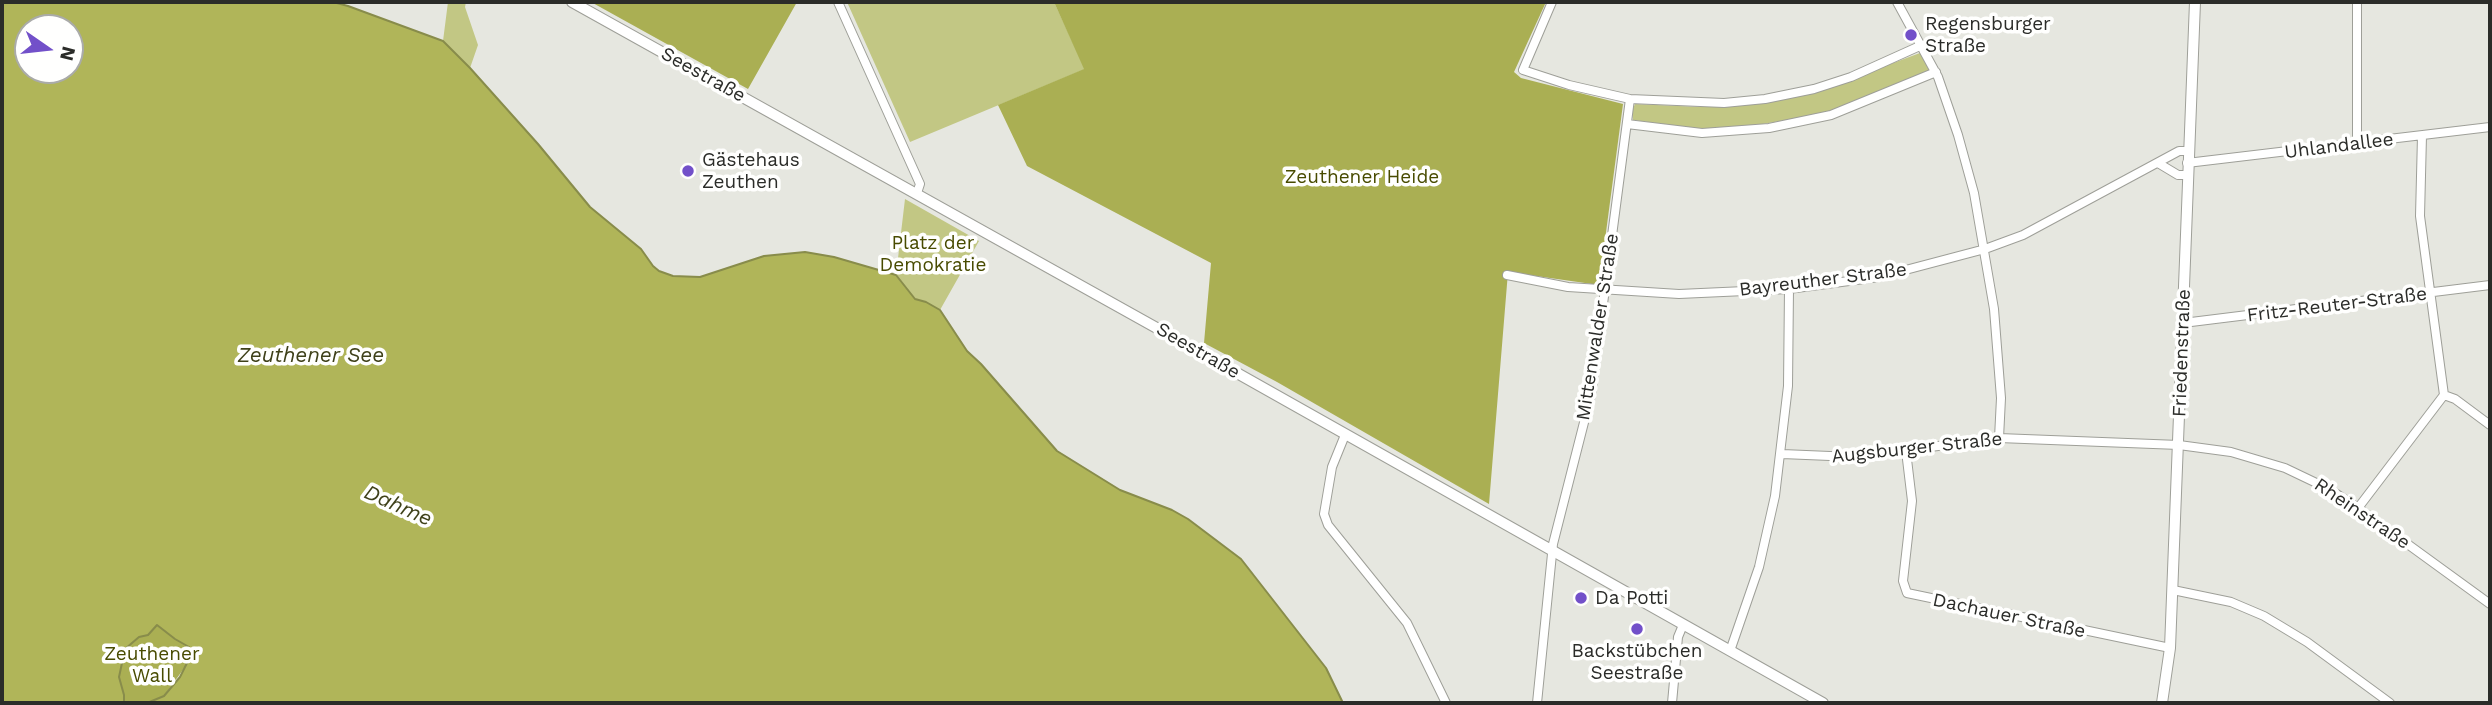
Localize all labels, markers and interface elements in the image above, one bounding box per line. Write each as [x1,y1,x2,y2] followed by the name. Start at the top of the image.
[1925,13,2051,57] place label: Regensburger Straße
[14,14,84,84] north arrow
[1903,27,1919,43] marker: Regensburger Straße
[657,42,749,108] street label: Seestraße
[55,44,81,63] text: N
[2283,128,2395,164] street label: Uhlandallee
[702,149,800,193] place label: Gästehaus Zeuthen
[680,163,696,179] marker: Gästehaus Zeuthen
[1285,166,1439,188] park label: Zeuthener Heide
[880,232,986,276] park label: Platz der Demokratie
[1572,232,1624,422] street label: Mittenwalder Straße
[1738,258,1908,302] street label: Bayreuther Straße
[2246,283,2428,327] street label: Fritz-Reuter-Straße
[2168,289,2196,417] street label: Friedenstraße
[1152,318,1244,384] street label: Seestraße
[238,343,384,369] water label: Zeuthener See
[1831,428,2003,468] street label: Augsburger Straße
[2310,474,2414,554] street label: Rheinstraße
[360,480,436,532] water label: Dahme
[1595,587,1668,609] place label: Da Potti
[1931,589,2087,643] street label: Dachauer Straße
[1573,590,1589,606] marker: Da Potti
[1629,621,1645,637] marker: Backstübchen Seestraße
[1571,640,1703,684] place label: Backstübchen Seestraße
[104,643,200,687] park label: Zeuthener Wall

